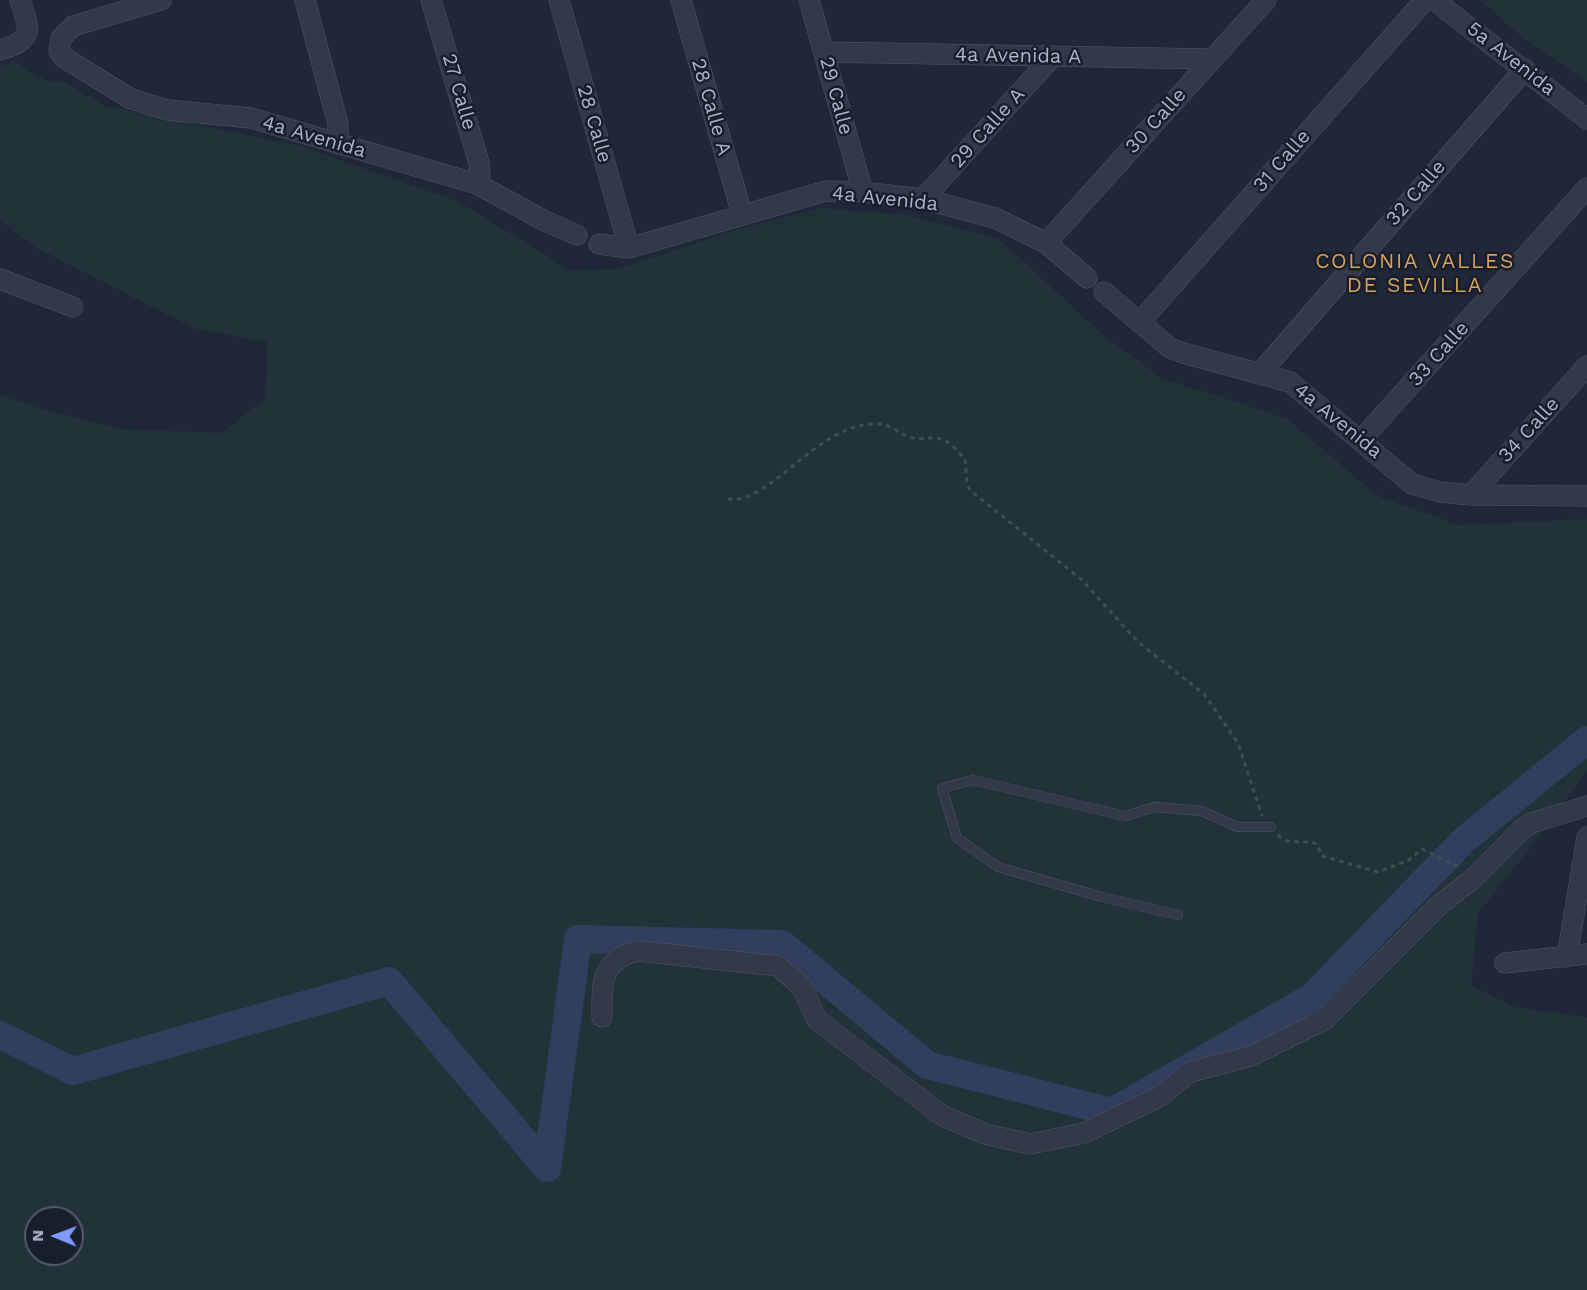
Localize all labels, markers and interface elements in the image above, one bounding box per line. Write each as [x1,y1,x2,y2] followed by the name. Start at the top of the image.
[1462,17,1560,101] street label: 5a Avenida
[955,43,1081,69] street label: 4a Avenida A
[437,51,481,133] street label: 27 Calle
[814,54,858,138] street label: 29 Calle
[686,56,736,158] street label: 28 Calle A
[571,82,617,166] street label: 28 Calle
[946,83,1030,173] street label: 29 Calle A
[1120,83,1192,159] street label: 30 Calle
[260,111,368,163] street label: 4a Avenida
[1248,125,1316,197] street label: 31 Calle
[1381,155,1451,231] street label: 32 Calle
[831,182,939,216] street label: 4a Avenida
[1315,249,1515,299] district label: COLONIA VALLES DE SEVILLA
[1404,317,1474,391] street label: 33 Calle
[1289,378,1387,464] street label: 4a Avenida
[1493,392,1565,468] street label: 34 Calle
[24,1206,84,1266] north arrow
[28,1230,47,1242] text: N

